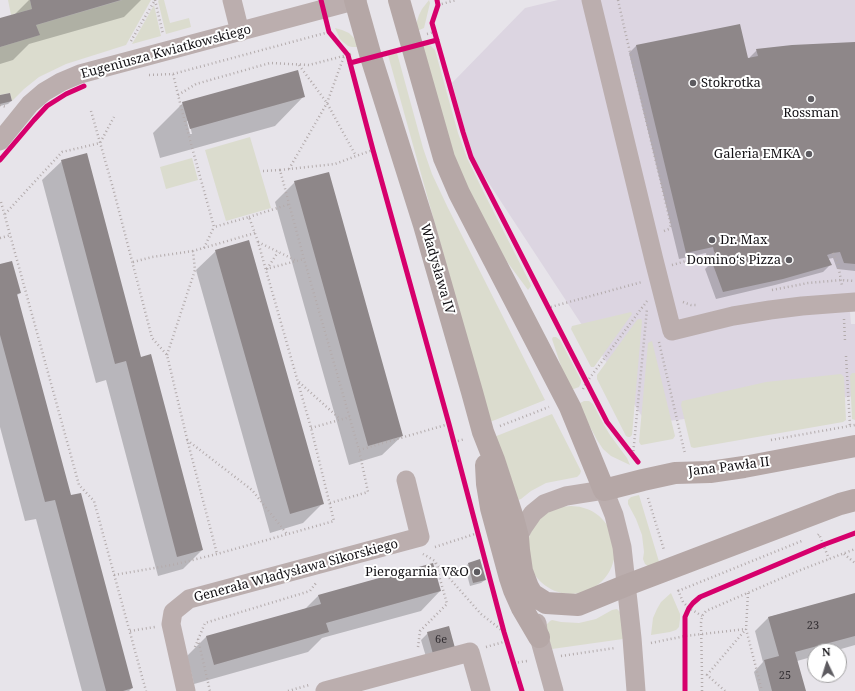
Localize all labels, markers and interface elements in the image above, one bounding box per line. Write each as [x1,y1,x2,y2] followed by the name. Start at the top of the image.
[79,22,253,82] street label: Eugeniusza Kwiatkowskiego
[701,75,761,91] place label: Stokrotka
[688,78,698,88] marker: Stokrotka
[806,94,816,104] marker: Rossman
[783,105,839,121] place label: Rossman
[714,146,801,162] place label: Galeria EMKA
[804,149,814,159] marker: Galeria EMKA
[417,222,457,316] street label: Władysława IV
[720,232,768,248] place label: Dr. Max
[707,235,717,245] marker: Dr. Max
[687,252,781,268] place label: Domino‘s Pizza
[784,255,794,265] marker: Domino‘s Pizza
[687,454,771,480] street label: Jana Pawła II
[192,536,400,606] street label: Generała Władysława Sikorskiego
[365,564,469,580] place label: Pierogarnia V&O
[472,567,482,577] marker: Pierogarnia V&O
[807,619,819,633] house number: 23
[435,633,447,647] house number: 6e
[807,643,847,683] north arrow
[821,644,831,659] text: N
[779,669,791,683] house number: 25

